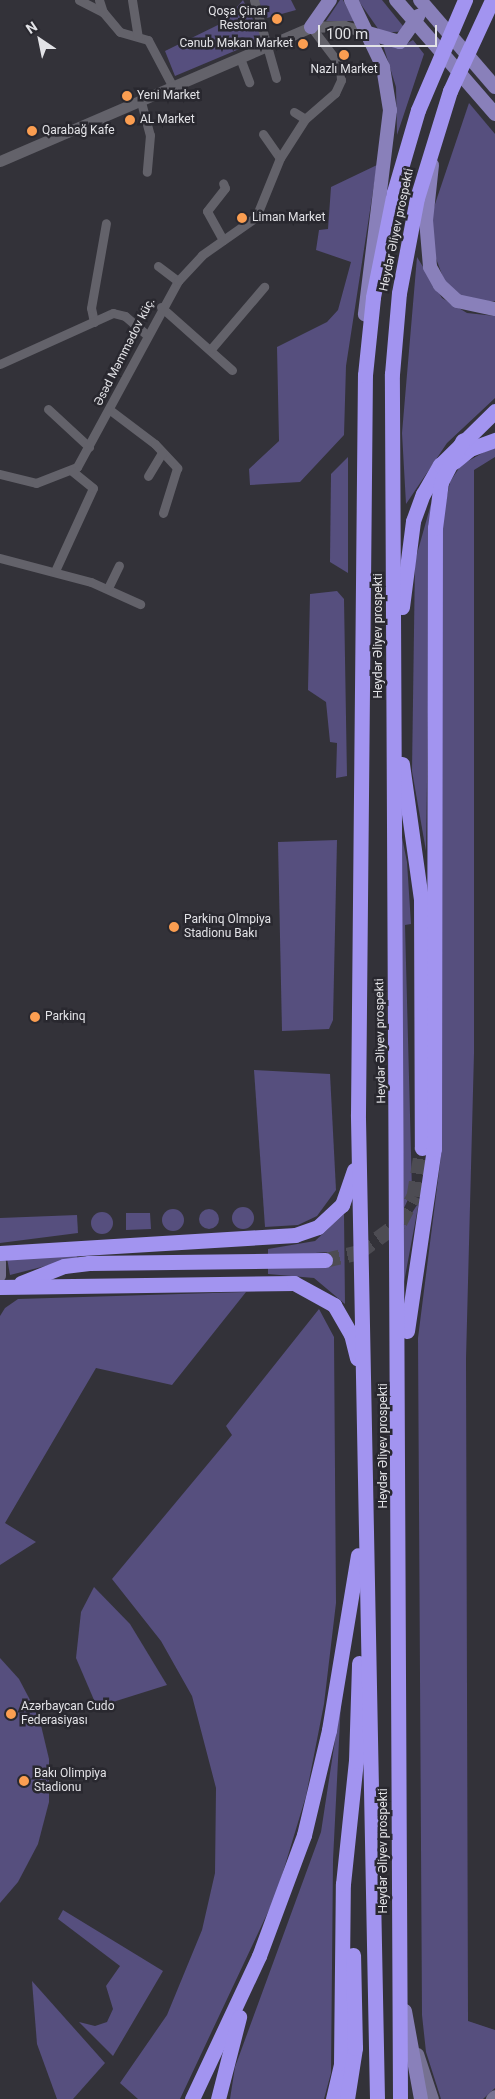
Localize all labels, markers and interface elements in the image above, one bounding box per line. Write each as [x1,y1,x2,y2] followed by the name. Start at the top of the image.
[208,5,267,33] place label: Qoşa Çinar Restoran
[271,13,283,25] marker: Qoşa Çinar Restoran
[15,15,65,65] north arrow
[320,15,439,47] scale bar
[23,18,40,37] text: N
[326,25,368,43] text: 100 m
[180,37,293,51] place label: Cənub Məkan Market
[297,38,309,50] marker: Cənub Məkan Market
[338,49,350,61] marker: Nazlı Market
[310,63,378,77] place label: Nazlı Market
[137,89,200,103] place label: Yeni Market
[121,90,133,102] marker: Yeni Market
[140,113,195,127] place label: AL Market
[124,114,136,126] marker: AL Market
[42,124,115,138] place label: Qarabağ Kafe
[26,125,38,137] marker: Qarabağ Kafe
[377,167,417,293] street label: Heydər Əliyev prospekti
[252,211,325,225] place label: Liman Market
[236,212,248,224] marker: Liman Market
[92,296,158,408] street label: Əsəd Məmmədov küç.
[372,573,386,699] street label: Heydər Əliyev prospekti
[184,913,271,941] place label: Parkinq Olmpiya Stadionu Bakı
[168,921,180,933] marker: Parkinq Olmpiya Stadionu Bakı
[373,978,389,1104] street label: Heydər Əliyev prospekti
[45,1010,86,1024] place label: Parkinq
[29,1011,41,1023] marker: Parkinq
[377,1383,391,1509] street label: Heydər Əliyev prospekti
[21,1700,114,1728] place label: Azərbaycan Cudo Federasiyası
[5,1708,17,1720] marker: Azərbaycan Cudo Federasiyası
[34,1767,106,1795] place label: Bakı Olimpiya Stadionu
[18,1775,30,1787] marker: Bakı Olimpiya Stadionu
[377,1788,391,1914] street label: Heydər Əliyev prospekti

